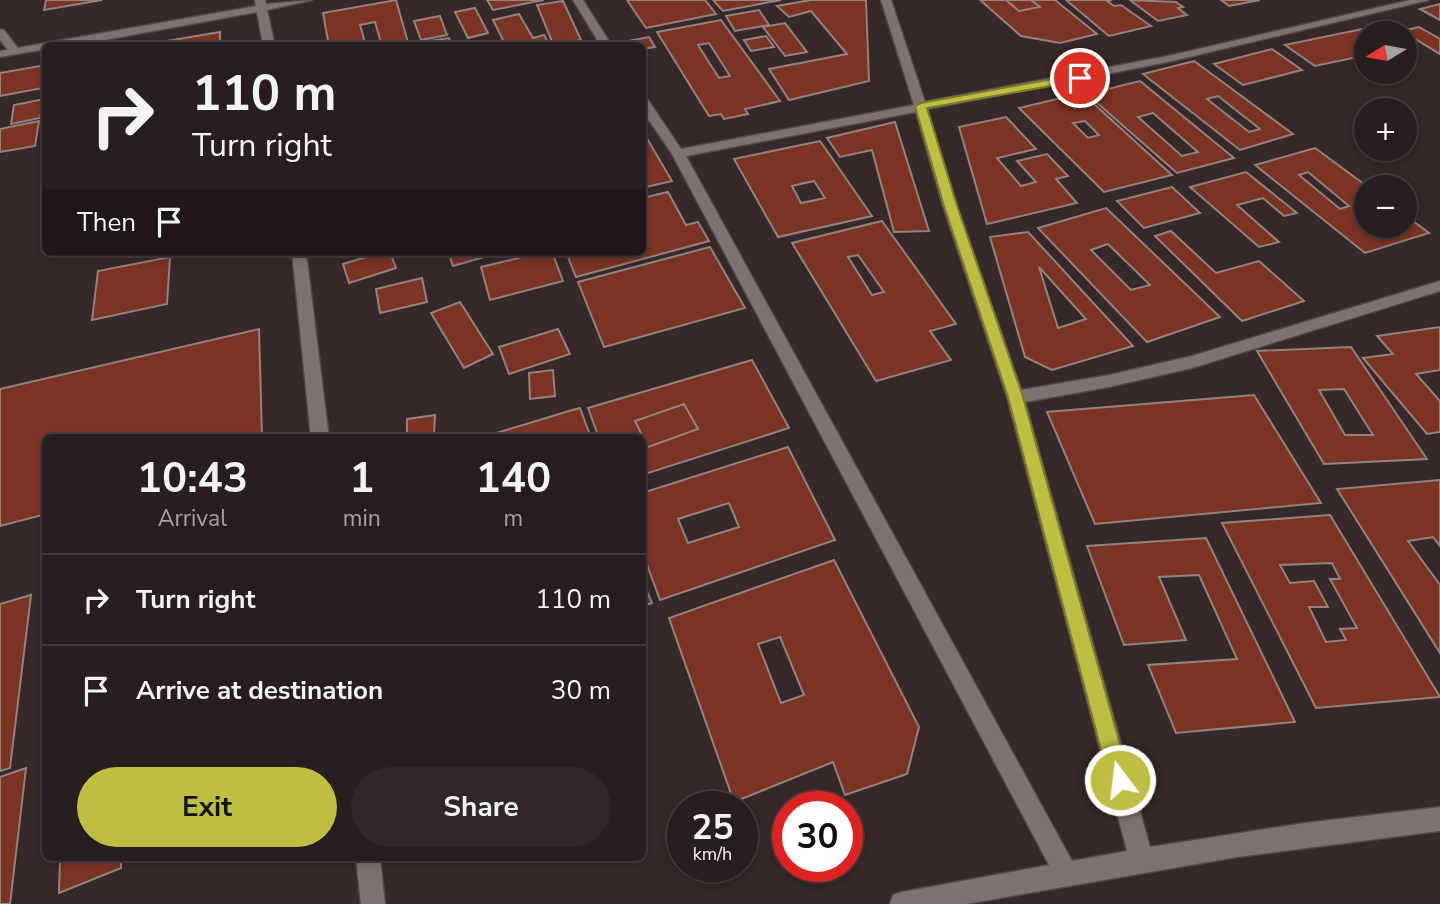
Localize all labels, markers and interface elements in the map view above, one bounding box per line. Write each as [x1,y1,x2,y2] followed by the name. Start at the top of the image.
[1354,21,1418,84] north arrow
[1354,21,1417,238] map controls
[1050,48,1110,108] pin
[1061,59,1099,97] icon: arrive
[192,60,336,127] text: 110 m
[77,70,168,161] icon: right
[1354,98,1417,161] button: +
[192,124,332,167] text: Turn right
[1354,175,1417,238] button: −
[150,203,188,241] icon: arrive
[77,205,136,240] text: Then
[137,450,248,507] text: 10:43
[349,450,374,507] text: 1
[476,450,551,507] text: 140
[158,503,227,534] text: Arrival
[343,503,381,534] text: min
[504,503,523,534] text: m
[77,581,115,619] icon: right
[136,582,255,617] text: Turn right
[535,582,611,617] text: 110 m
[77,672,115,710] icon: arrive
[136,673,383,708] text: Arrive at destination
[551,673,611,708] text: 30 m
[1083,743,1157,817] position arrow
[77,767,337,847] button: Exit
[351,767,611,847] button: Share
[772,791,863,882] speed limit sign: 30
[691,804,734,851] text: 25
[693,842,732,866] text: km/h

